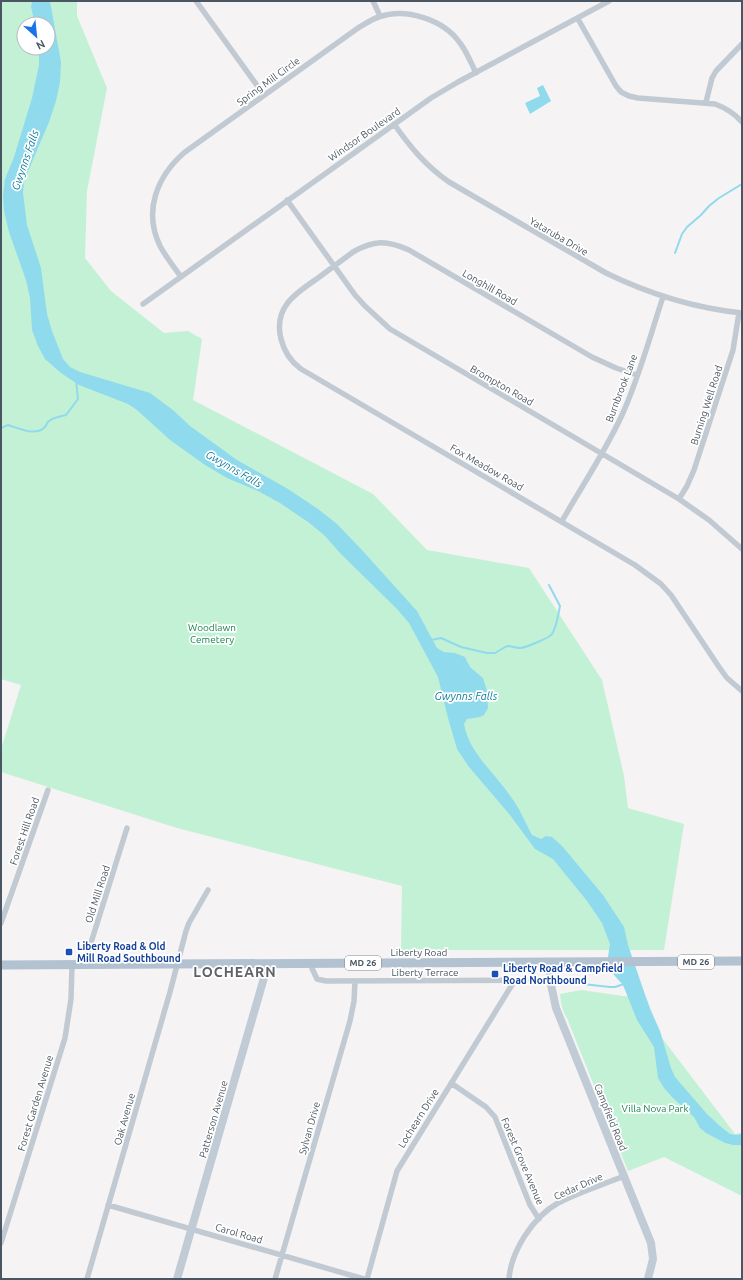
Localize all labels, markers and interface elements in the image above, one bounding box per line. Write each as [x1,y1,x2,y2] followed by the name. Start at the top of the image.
[16,16,56,56] north arrow
[34,38,47,52] text: N
[235,55,302,108] street label: Spring Mill Circle
[326,105,403,163] street label: Windsor Boulevard
[9,128,41,192] water label: Gwynns Falls
[527,215,590,258] street label: Yataruba Drive
[461,267,519,308] street label: Longhill Road
[603,353,639,424] street label: Burnbrook Lane
[468,363,535,408] street label: Brompton Road
[688,364,725,446] street label: Burning Well Road
[448,442,525,493] street label: Fox Meadow Road
[204,448,265,490] water label: Gwynns Falls
[188,622,236,645] park label: Woodlawn Cemetery
[435,690,498,702] water label: Gwynns Falls
[8,796,41,866] street label: Forest Hill Road
[83,864,112,924] street label: Old Mill Road
[77,941,181,964] place label: Liberty Road & Old Mill Road Southbound
[64,947,74,957] marker: Liberty Road & Old Mill Road Southbound
[391,947,448,958] street label: Liberty Road
[678,955,714,969] road number: MD 26
[345,956,381,970] road number: MD 26
[503,963,623,986] place label: Liberty Road & Campfield Road Northbound
[193,964,277,980] district label: LOCHEARN
[391,967,459,978] street label: Liberty Terrace
[490,969,500,979] marker: Liberty Road & Campfield Road Northbound
[16,1054,55,1152] street label: Forest Garden Avenue
[197,1079,230,1159] street label: Patterson Avenue
[592,1082,629,1152] street label: Campfield Road
[396,1087,441,1150] street label: Lochearn Drive
[112,1092,137,1147] street label: Oak Avenue
[297,1101,322,1156] street label: Sylvan Drive
[622,1103,688,1114] park label: Villa Nova Park
[499,1116,546,1206] street label: Forest Grove Avenue
[552,1171,604,1202] street label: Cedar Drive
[214,1221,264,1246] street label: Carol Road

